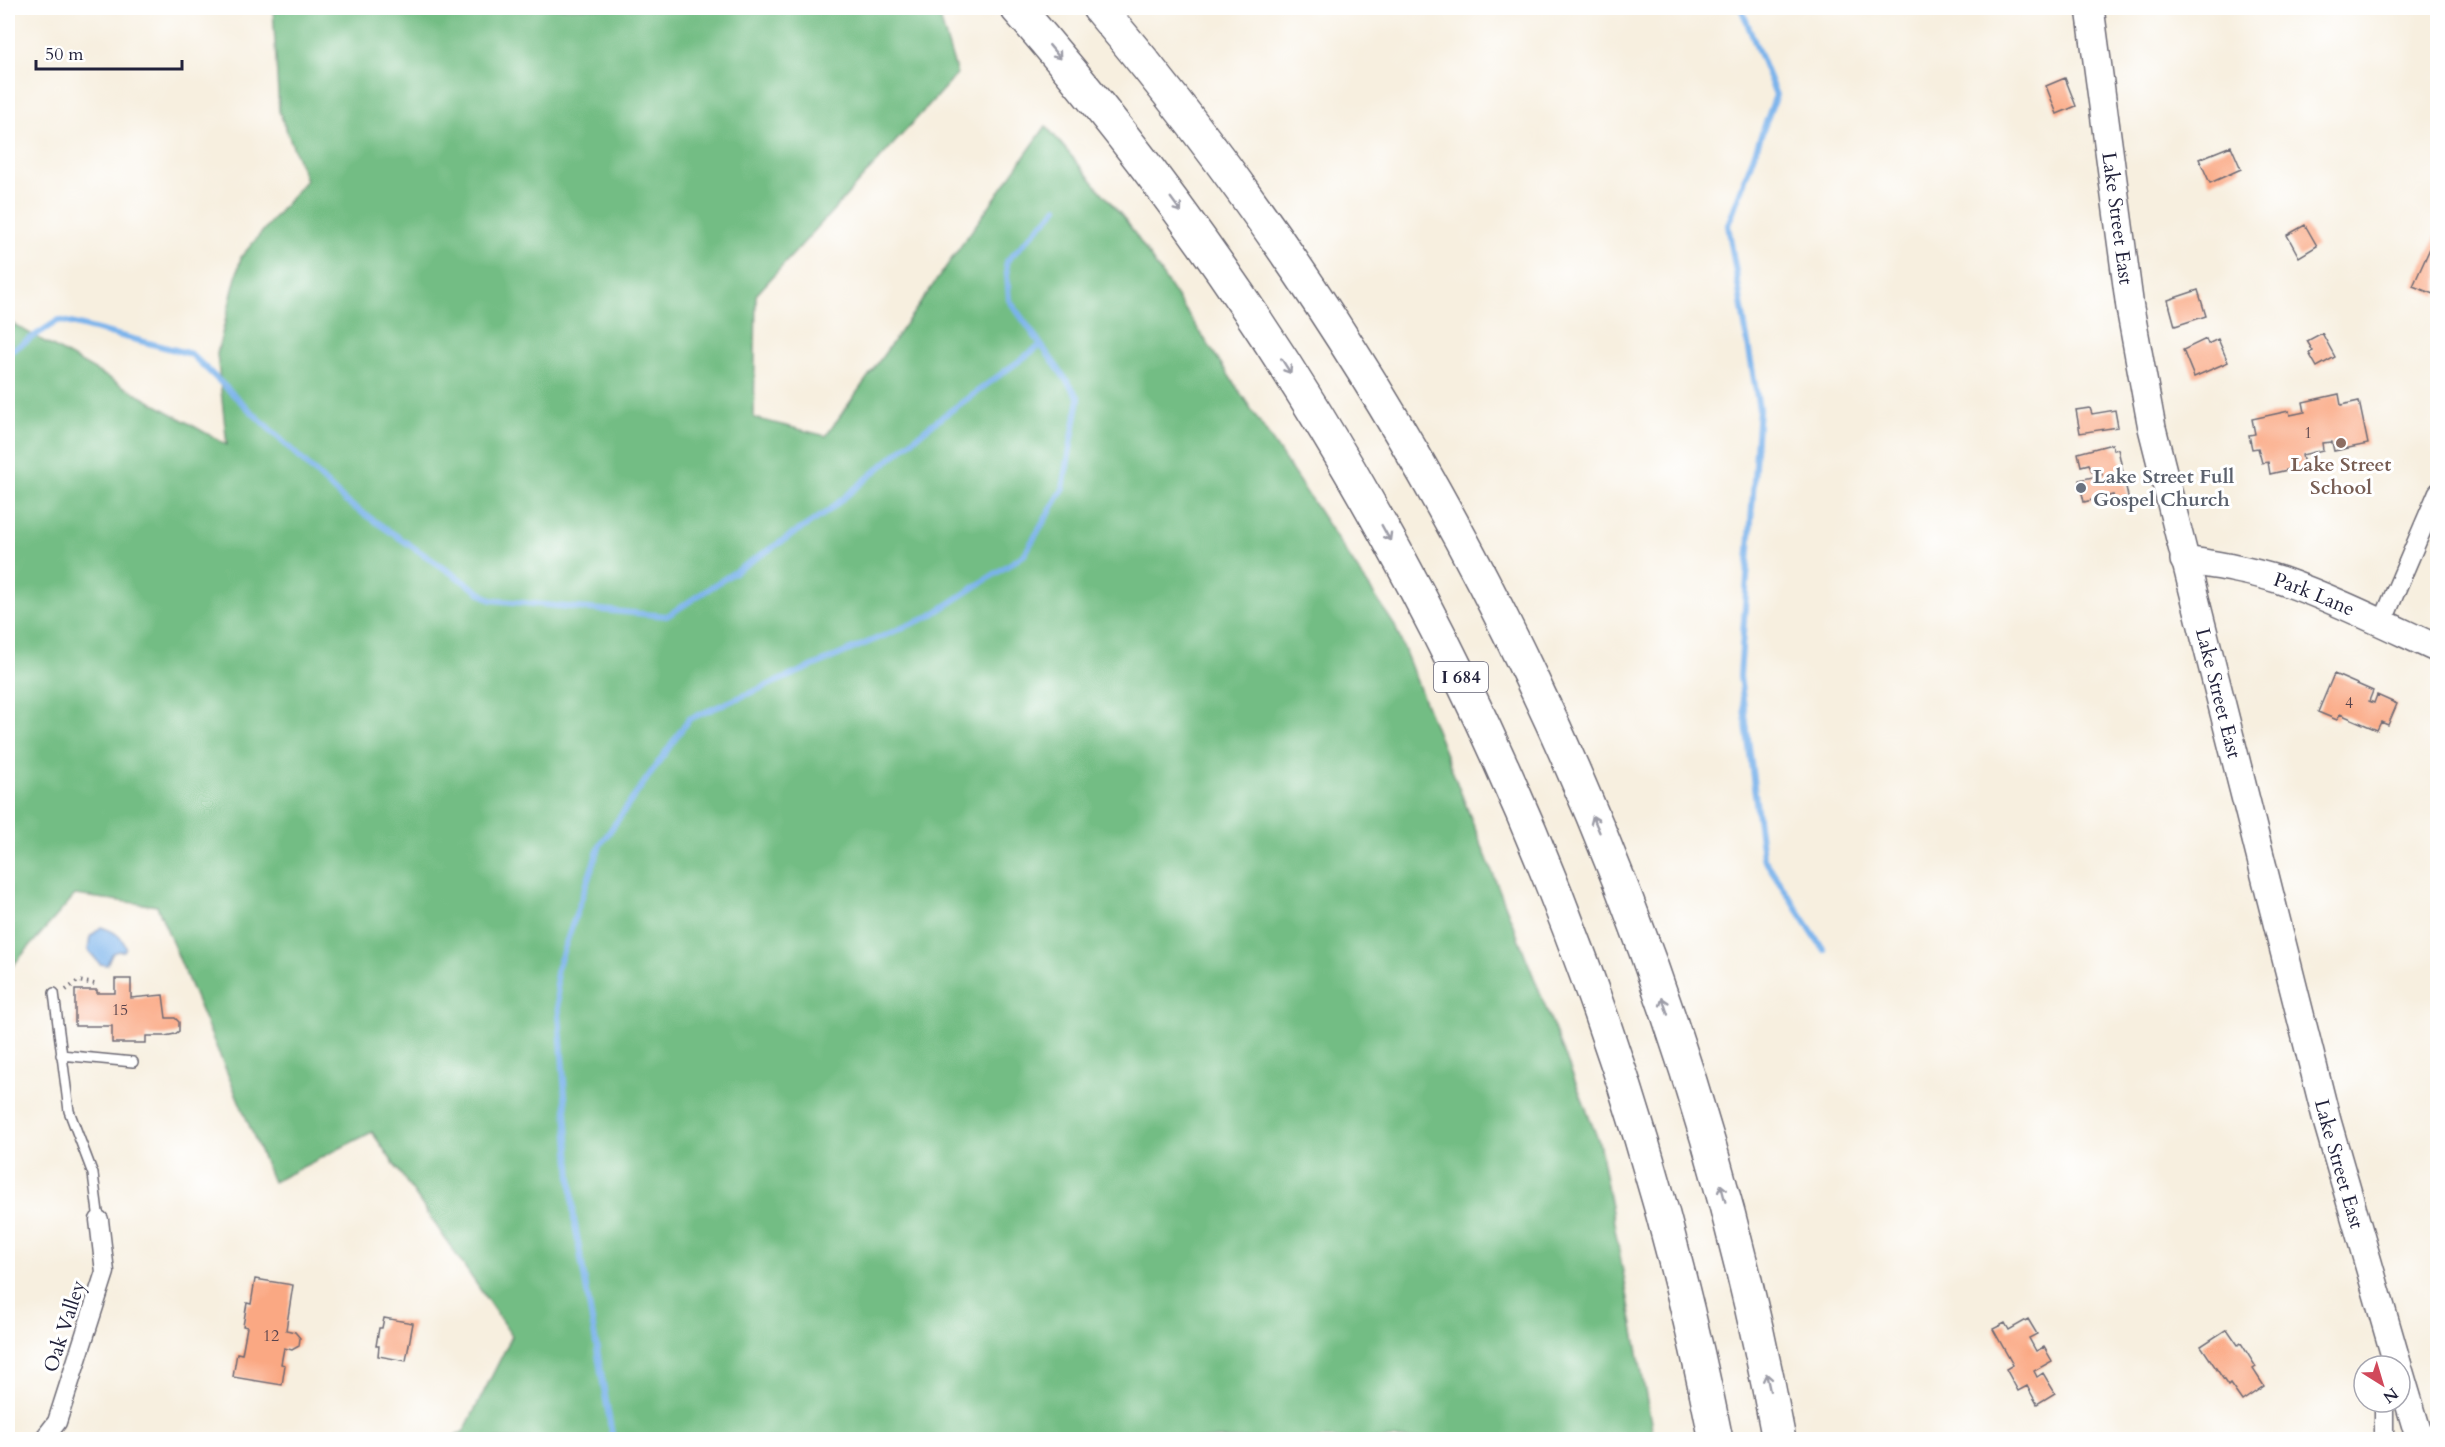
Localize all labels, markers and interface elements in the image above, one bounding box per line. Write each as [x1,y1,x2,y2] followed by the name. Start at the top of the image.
[36,33,182,71] scale bar
[45,42,84,67] text: 50 m
[1049,44,1062,60] one-way arrow
[2095,150,2140,287] street label: Lake Street East
[1170,197,1182,213] one-way arrow
[1280,357,1292,374] one-way arrow
[2304,422,2312,444] house number: 1
[2334,436,2348,450] marker: Lake Street School
[2291,451,2391,501] place label: Lake Street School
[2093,463,2235,513] place label: Lake Street Full Gospel Church
[2074,481,2088,495] marker: Lake Street Full Gospel Church
[1381,524,1392,542] one-way arrow
[2270,566,2359,623] street label: Park Lane
[2189,625,2248,762] street label: Lake Street East
[1434,662,1488,692] road number: I 684
[2345,692,2353,714] house number: 4
[1590,815,1601,834] one-way arrow
[1659,997,1670,1016] one-way arrow
[112,999,128,1021] house number: 15
[2308,1096,2371,1232] street label: Lake Street East
[1716,1183,1728,1202] one-way arrow
[37,1276,92,1376] street label: Oak Valley
[263,1325,279,1347] house number: 12
[2352,1354,2412,1414] north arrow
[1762,1373,1773,1392] one-way arrow
[2378,1382,2403,1408] text: N

